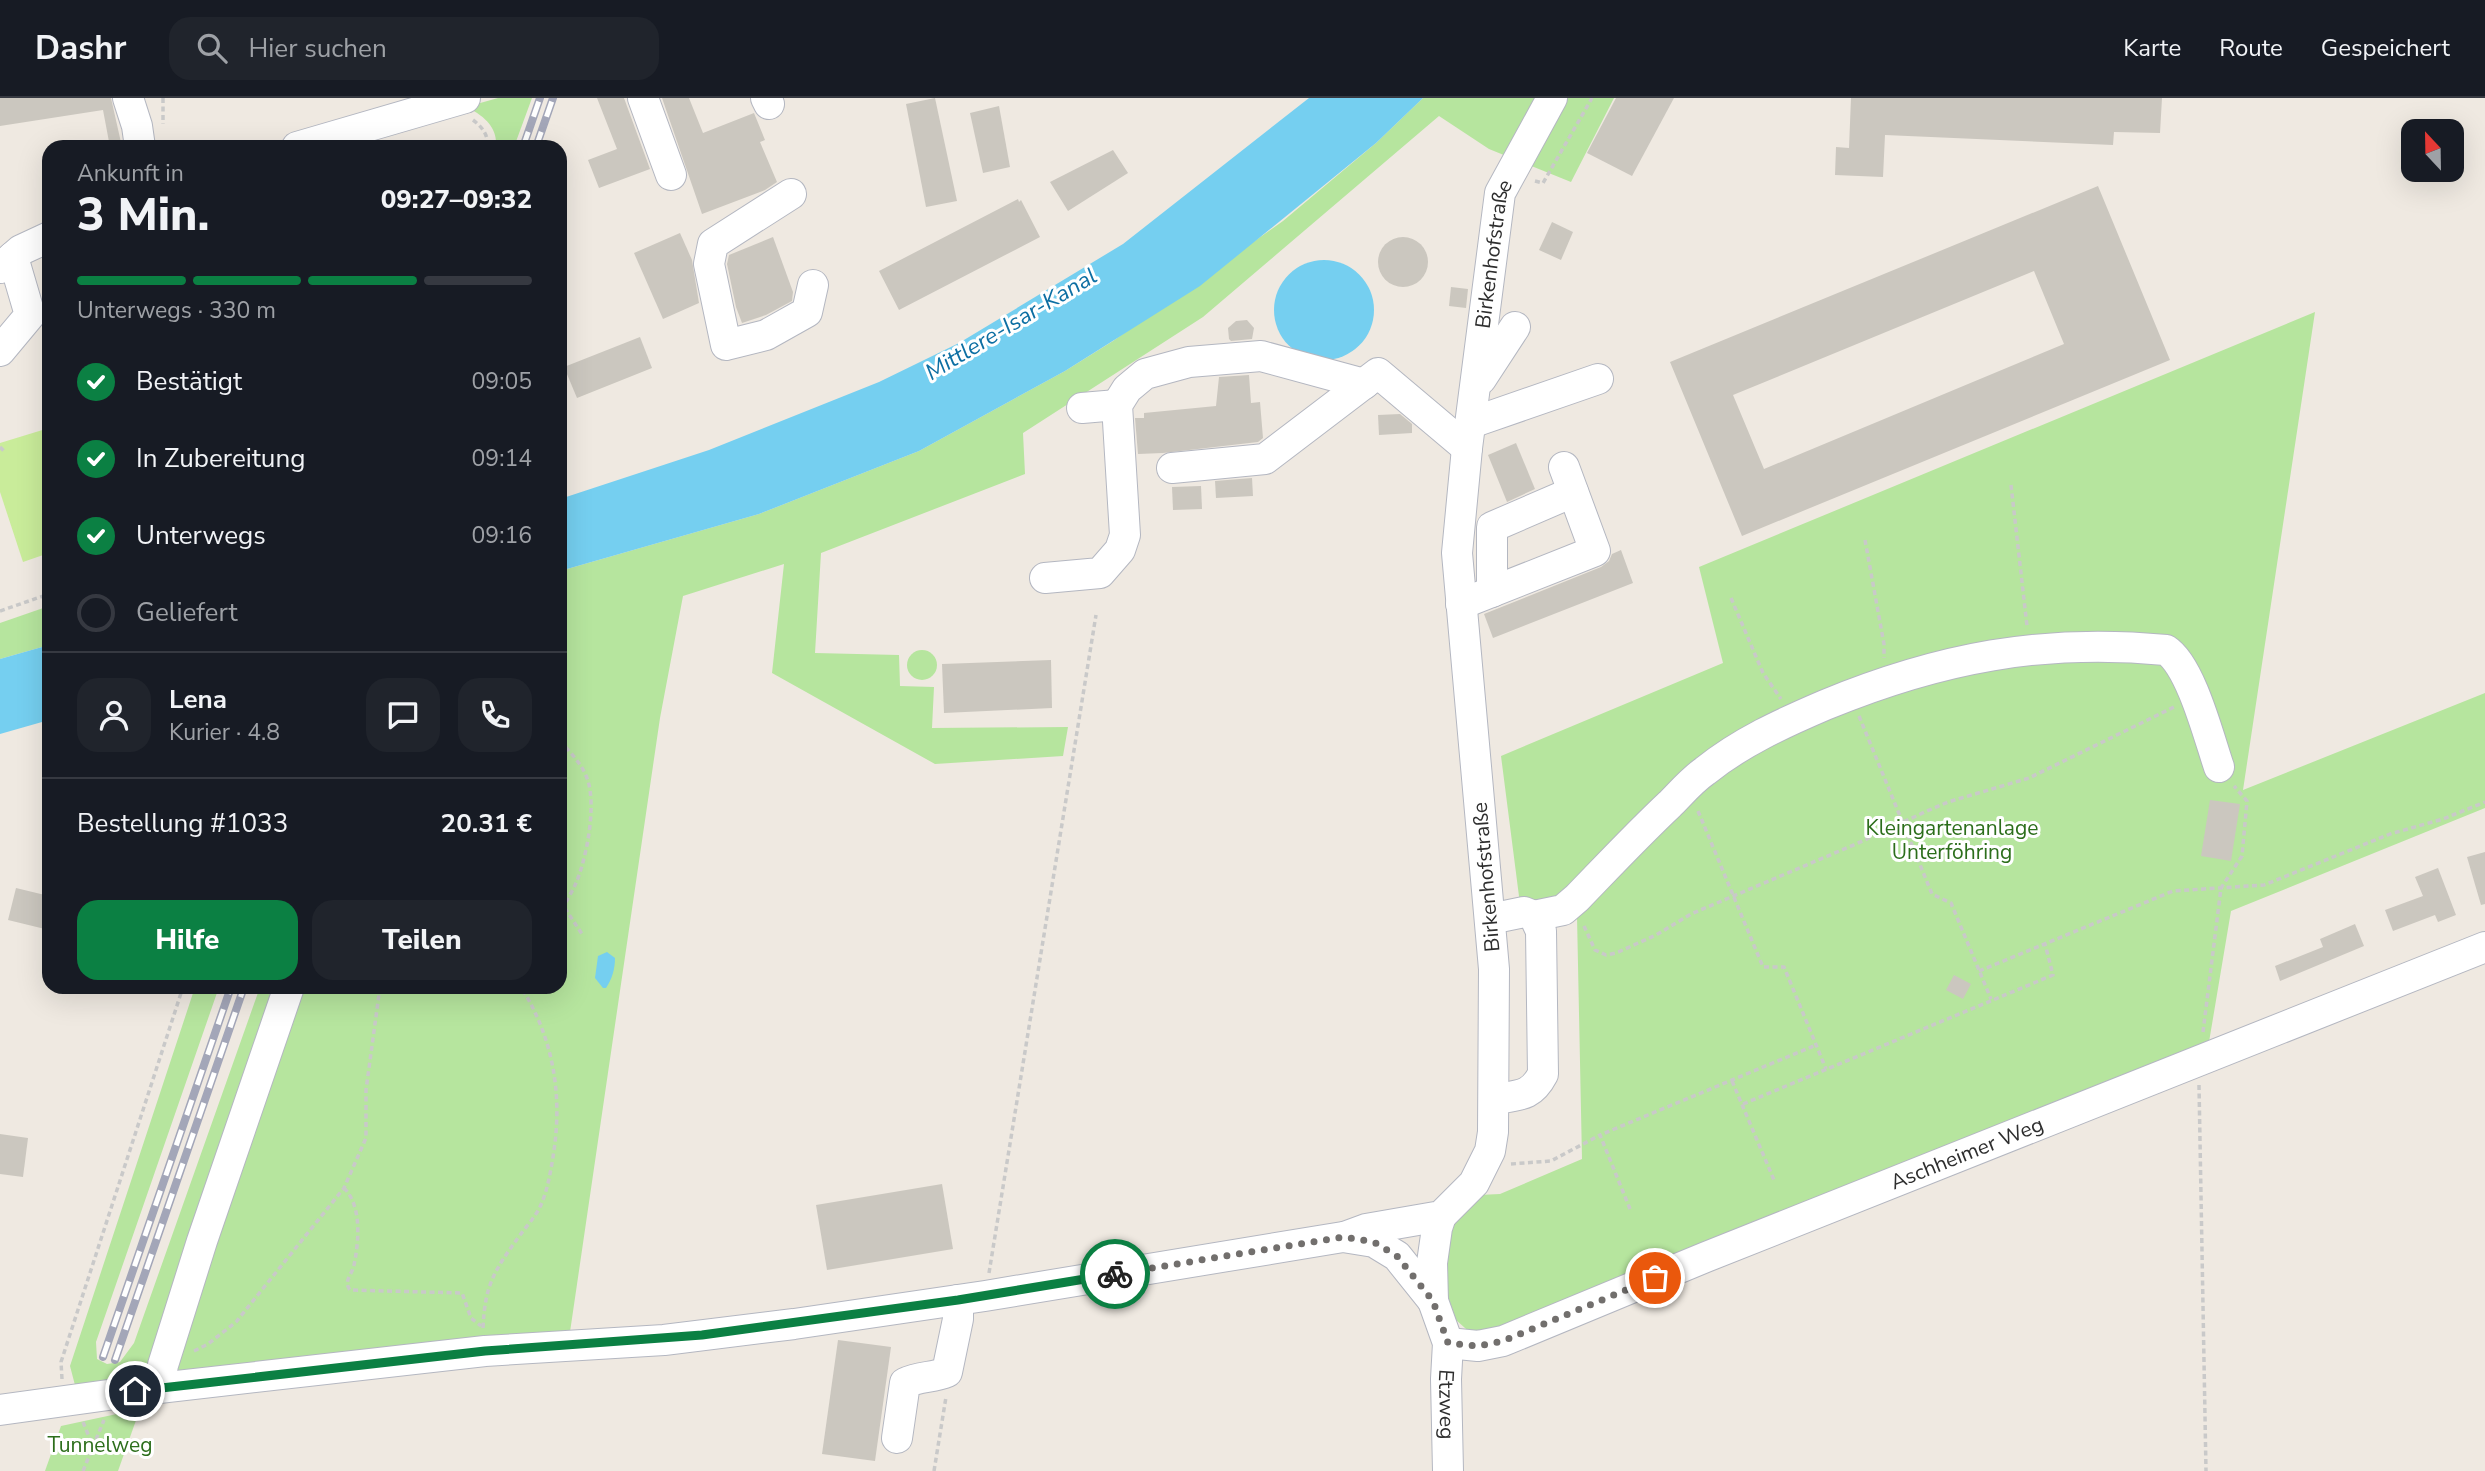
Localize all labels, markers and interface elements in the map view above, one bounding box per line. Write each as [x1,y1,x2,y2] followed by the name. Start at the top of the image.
[169,17,659,80] search box
[35,26,127,71] text: Dashr
[193,29,231,67] icon: search
[249,31,387,66] text: Hier suchen
[2123,32,2181,64] text: Karte
[2219,32,2283,64] text: Route
[2321,32,2450,64] text: Gespeichert
[2401,119,2464,182] north arrow
[2401,119,2464,182] map controls
[77,158,184,189] text: Ankunft in
[1469,174,1519,330] street label: Birkenhofstraße
[381,182,532,217] text: 09:27–09:32
[77,183,209,246] text: 3 Min.
[919,260,1103,388] water label: Mittlere-Isar-Kanal
[77,295,276,326] text: Unterwegs · 330 m
[77,363,115,401] icon: check
[136,364,242,399] text: Bestätigt
[472,366,532,397] text: 09:05
[77,440,115,478] icon: check
[136,441,305,476] text: In Zubereitung
[472,443,532,474] text: 09:14
[77,517,115,555] icon: check
[136,518,266,553] text: Unterwegs
[472,520,532,551] text: 09:16
[136,595,237,630] text: Geliefert
[77,678,151,752] button: person
[366,678,440,752] button: chat
[458,678,532,752] button: phone
[169,682,227,717] text: Lena
[169,717,280,748] text: Kurier · 4.8
[1466,801,1506,953] street label: Birkenhofstraße
[77,806,288,841] text: Bestellung #1033
[441,806,532,841] text: 20.31 €
[1866,814,2038,866] park label: Kleingartenanlage Unterföhring
[77,900,298,980] button: Hilfe
[312,900,532,980] button: Teilen
[1886,1110,2047,1196] street label: Aschheimer Weg
[1080,1239,1150,1309] courier
[1625,1248,1685,1308] pin
[1096,1255,1134,1293] icon: bike
[1636,1259,1674,1297] icon: bag
[105,1361,165,1421] pin
[1432,1369,1461,1440] street label: Etzweg
[116,1372,154,1410] icon: home
[48,1431,152,1459] park label: Tunnelweg

